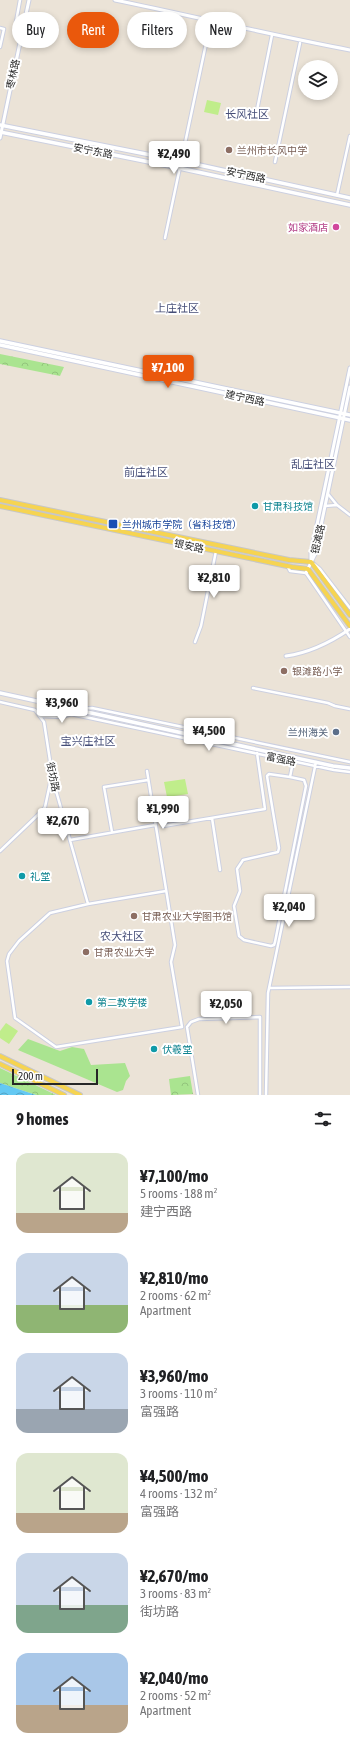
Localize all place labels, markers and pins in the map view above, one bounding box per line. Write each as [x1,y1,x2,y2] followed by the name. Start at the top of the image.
[141,141,207,175] pin: ¥2,490
[224,145,234,155] marker: 兰州市长风中学
[237,145,307,156] place label: 兰州市长风中学
[288,222,328,233] place label: 如家酒店
[331,222,341,232] marker: 如家酒店
[135,355,201,389] pin: ¥7,100
[250,501,260,511] marker: 甘肃科技馆
[263,501,313,512] place label: 甘肃科技馆
[107,518,119,530] marker: 兰州城市学院（省科技馆）
[122,519,242,530] place label: 兰州城市学院（省科技馆）
[181,565,247,599] pin: ¥2,810
[279,666,289,676] marker: 银滩路小学
[292,666,342,677] place label: 银滩路小学
[29,690,95,724] pin: ¥3,960
[176,718,242,752] pin: ¥4,500
[288,727,328,738] place label: 兰州海关
[331,727,341,737] marker: 兰州海关
[130,796,196,830] pin: ¥1,990
[30,808,96,842] pin: ¥2,670
[17,871,27,881] marker: 礼堂
[30,871,50,882] place label: 礼堂
[256,894,322,928] pin: ¥2,040
[129,911,139,921] marker: 甘肃农业大学图书馆
[142,911,232,922] place label: 甘肃农业大学图书馆
[81,947,91,957] marker: 甘肃农业大学
[94,947,154,958] place label: 甘肃农业大学
[193,991,259,1025] pin: ¥2,050
[84,997,94,1007] marker: 第二教学楼
[97,997,147,1008] place label: 第二教学楼
[149,1044,159,1054] marker: 伏羲堂
[162,1044,192,1055] place label: 伏羲堂

